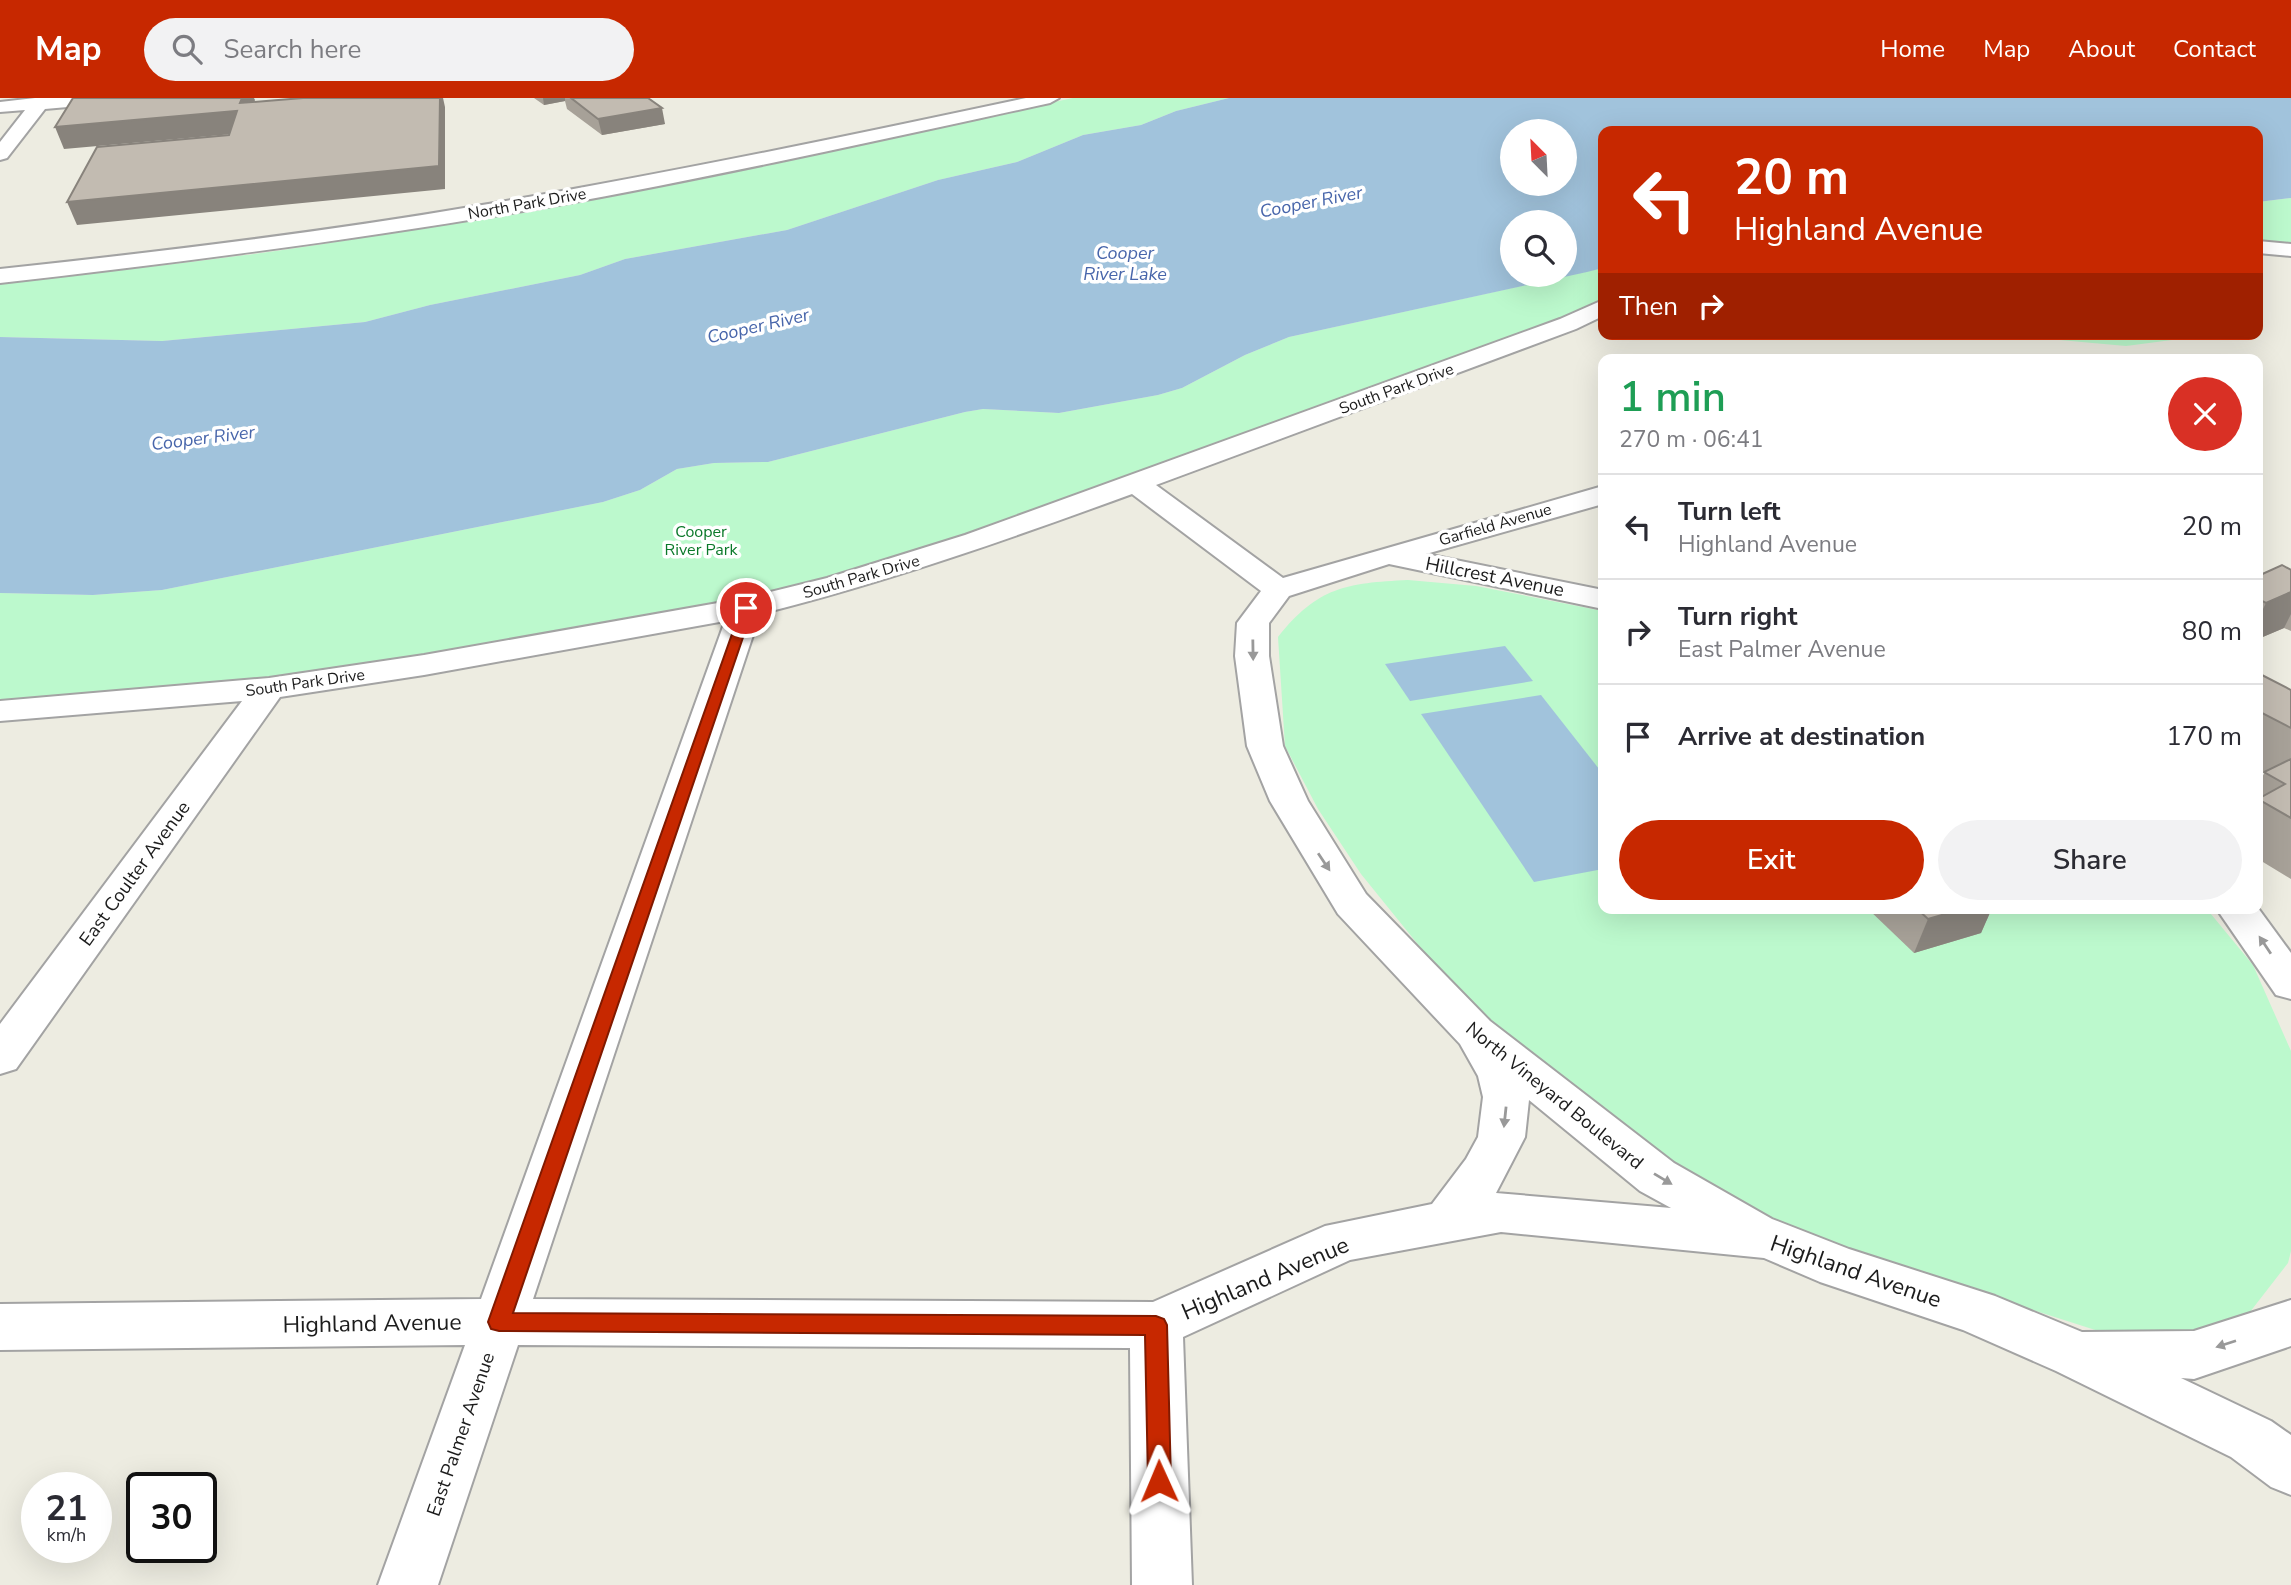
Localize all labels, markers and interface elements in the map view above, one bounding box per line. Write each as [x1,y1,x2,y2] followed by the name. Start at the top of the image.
[144,18,634,81] search box
[35,27,102,72] text: Map
[168,30,206,68] icon: search
[224,32,361,67] text: Search here
[1880,33,1945,65] text: Home
[1983,33,2030,65] text: Map
[2068,33,2135,65] text: About
[2173,33,2256,65] text: Contact
[1500,119,1577,196] north arrow
[1500,119,1577,287] map controls
[1734,144,1849,211] text: 20 m
[1619,154,1710,245] icon: left
[1258,180,1365,224] water label: Cooper River
[466,183,588,225] street label: North Park Drive
[1734,208,1983,251] text: Highland Avenue
[1500,210,1577,287] button: search
[1083,241,1167,286] water label: Cooper River Lake
[1692,287,1730,325] icon: right
[1619,289,1678,324] text: Then
[705,302,812,349] water label: Cooper River
[1336,358,1457,420] street label: South Park Drive
[1619,369,1726,426] text: 1 min
[2168,377,2242,451] button: close
[150,420,257,456] water label: Cooper River
[1619,424,1764,455] text: 270 m · 06:41
[1678,494,1781,529] text: Turn left
[1436,498,1554,552] street label: Garfield Avenue
[1619,508,1657,546] icon: left
[2182,509,2242,544] text: 20 m
[665,521,738,561] park label: Cooper River Park
[1678,529,1857,560] text: Highland Avenue
[800,550,922,604] street label: South Park Drive
[1423,551,1566,603] street label: Hillcrest Avenue
[716,578,776,638] pin
[727,589,765,627] icon: arrive
[1678,599,1797,634] text: Turn right
[1619,613,1657,651] icon: right
[2182,614,2242,649] text: 80 m
[1678,634,1886,665] text: East Palmer Avenue
[1247,639,1259,661] one-way arrow
[244,664,366,702] street label: South Park Drive
[1619,718,1657,756] icon: arrive
[1678,719,1925,754] text: Arrive at destination
[2166,719,2242,754] text: 170 m
[73,796,196,951] street label: East Coulter Avenue
[1619,820,1924,900] button: Exit
[1938,820,2242,900] button: Share
[1317,853,1331,871] one-way arrow
[2258,936,2272,954] one-way arrow
[1460,1016,1649,1176] street label: North Vineyard Boulevard
[1499,1106,1510,1128] one-way arrow
[1653,1173,1673,1186] one-way arrow
[1766,1228,1946,1315] street label: Highland Avenue
[1177,1229,1354,1328] street label: Highland Avenue
[282,1306,462,1341] street label: Highland Avenue
[2215,1339,2236,1350] one-way arrow
[421,1349,501,1520] street label: East Palmer Avenue
[1122,1444,1196,1518] position arrow
[126,1472,217,1563] speed limit sign: 30
[45,1485,88,1532] text: 21
[47,1523,86,1547] text: km/h

